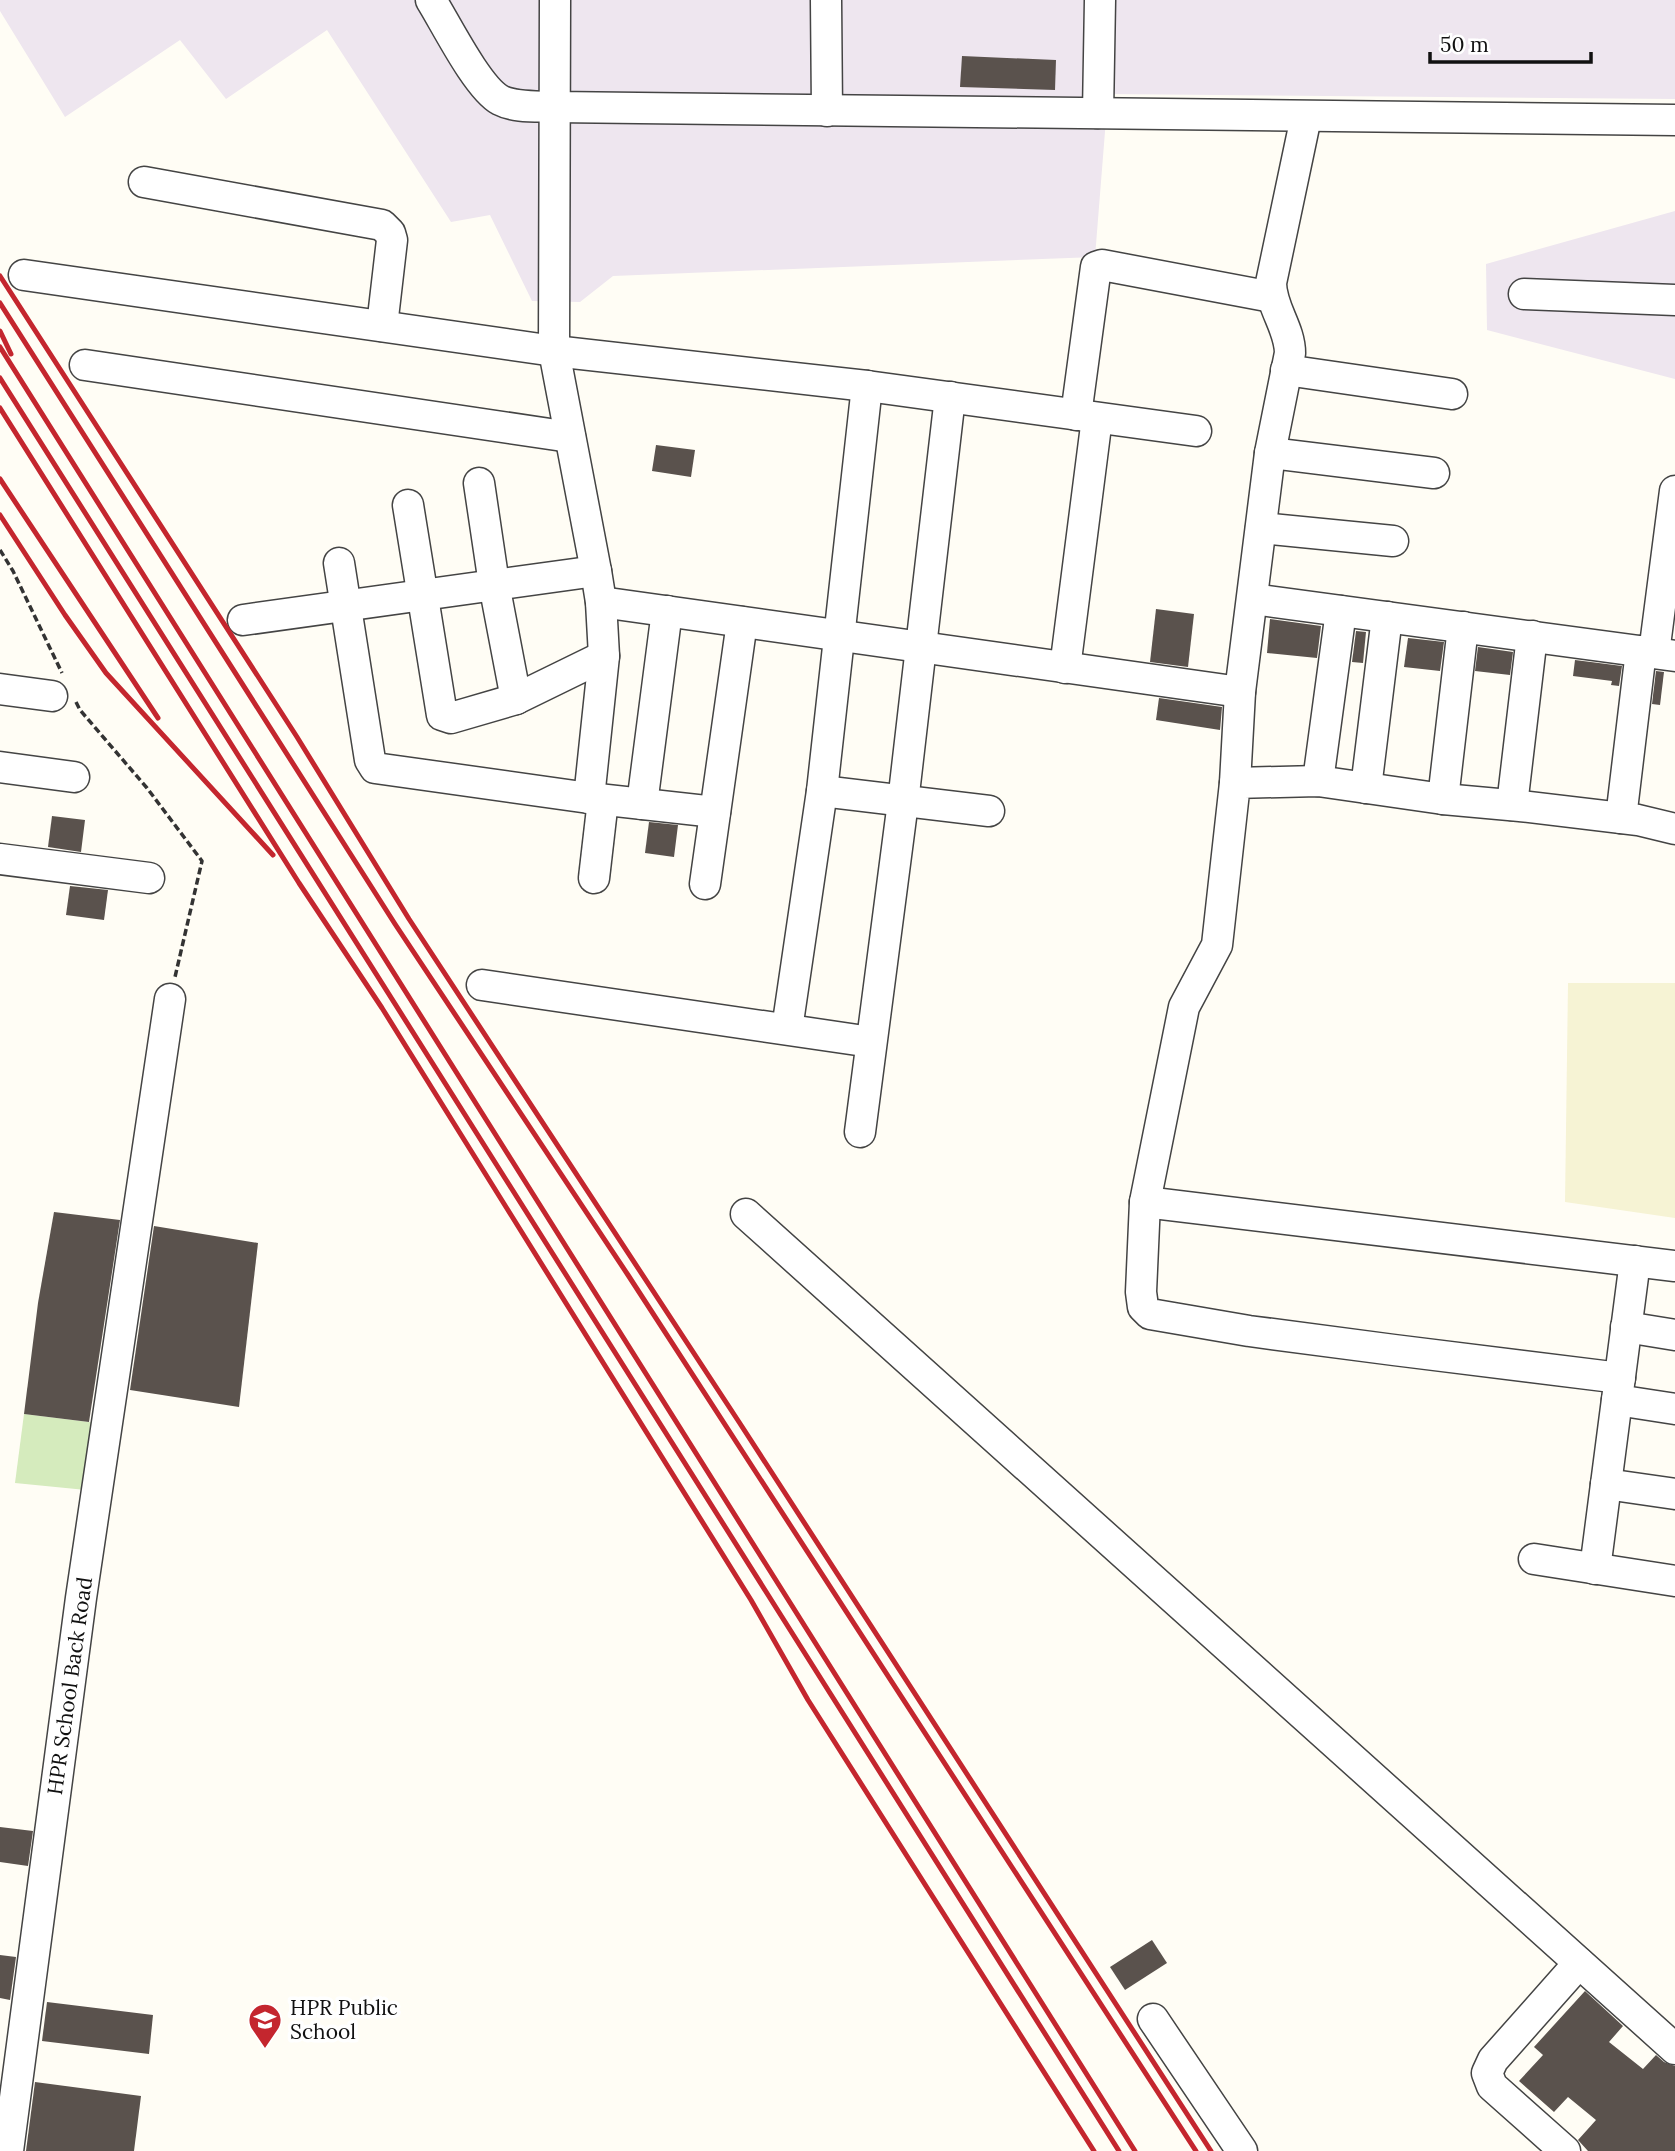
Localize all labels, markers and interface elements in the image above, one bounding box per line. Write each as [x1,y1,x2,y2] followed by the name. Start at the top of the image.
[1430,21,1591,65] scale bar
[1440,31,1489,58] text: 50 m
[41,1575,98,1797] street label: HPR School Back Road
[290,1994,398,2045] place label: HPR Public School
[246,2001,284,2050] school or university icon: HPR Public School

